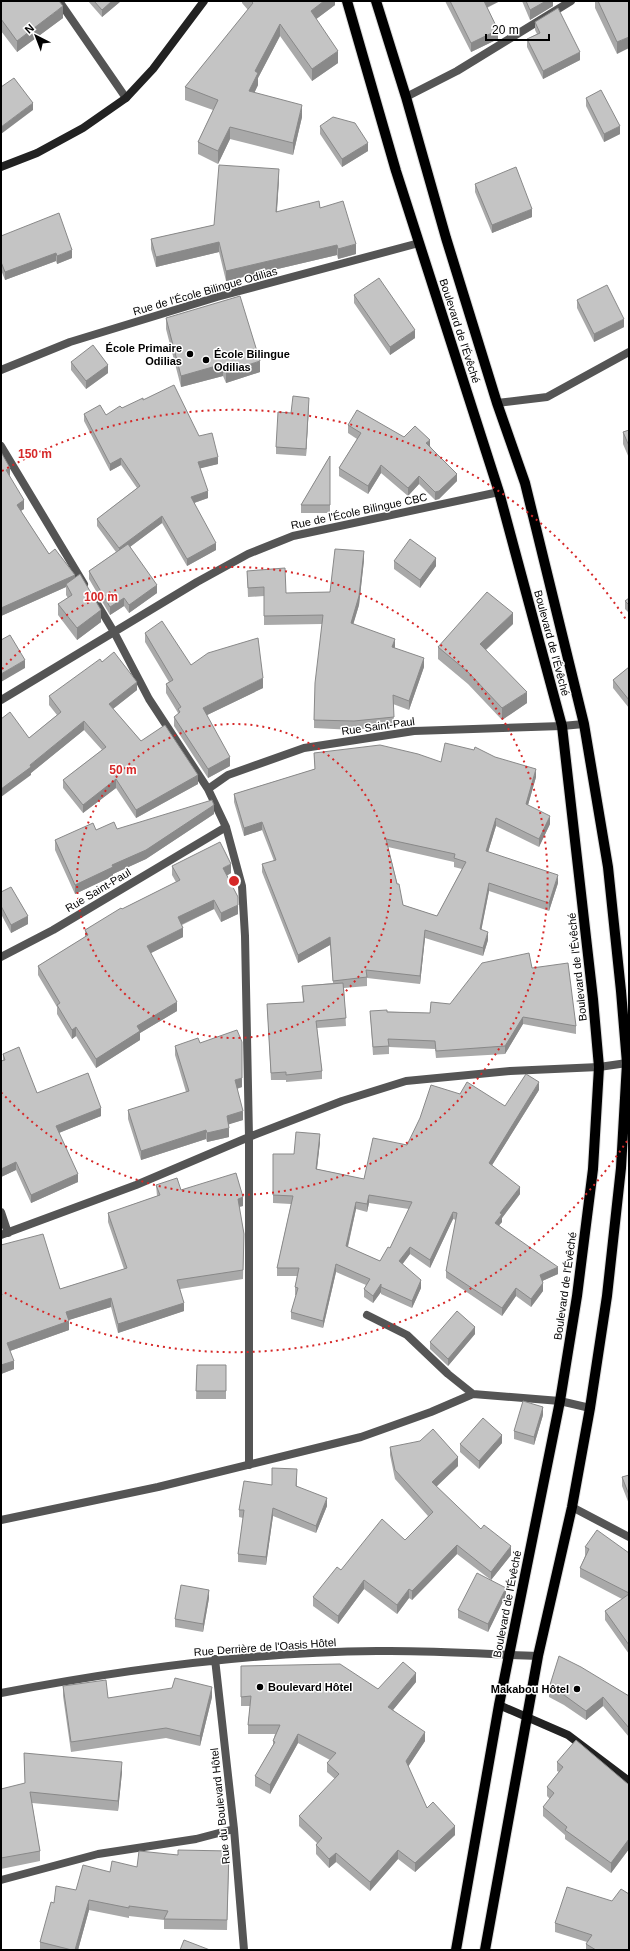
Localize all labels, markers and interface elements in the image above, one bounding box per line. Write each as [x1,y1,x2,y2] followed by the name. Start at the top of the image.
[16,16,56,56] north arrow
[486,16,549,42] scale bar
[22,21,36,36] text: N
[492,23,519,37] text: 20 m
[132,264,279,317] street label: Rue de l'École Bilingue Odilias
[437,277,483,385] street label: Boulevard de l'Évêché
[106,342,182,367] place label: École Primaire Odilias
[214,348,290,373] place label: École Bilingue Odilias
[185,349,195,359] marker: École Primaire Odilias
[201,355,211,365] marker: École Bilingue Odilias
[18,447,52,461] text: 150 m
[290,491,428,531] street label: Rue de l'École Bilingue CBC
[532,589,572,697] street label: Boulevard de l'Évêché
[84,590,118,604] text: 100 m
[341,715,415,737] street label: Rue Saint-Paul
[109,763,137,777] text: 50 m
[63,866,133,914] street label: Rue Saint-Paul
[227,874,241,888] centre of rings
[565,912,589,1022] street label: Boulevard de l'Évêché
[551,1231,579,1341] street label: Boulevard de l'Évêché
[491,1549,523,1659] street label: Boulevard de l'Évêché
[193,1636,337,1658] street label: Rue Derrière de l'Oasis Hôtel
[268,1681,352,1693] place label: Boulevard Hôtel
[255,1682,265,1692] marker: Boulevard Hôtel
[491,1683,569,1695] place label: Makabou Hôtel
[572,1684,582,1694] marker: Makabou Hôtel
[208,1747,232,1865] street label: Rue du Boulevard Hôtel

